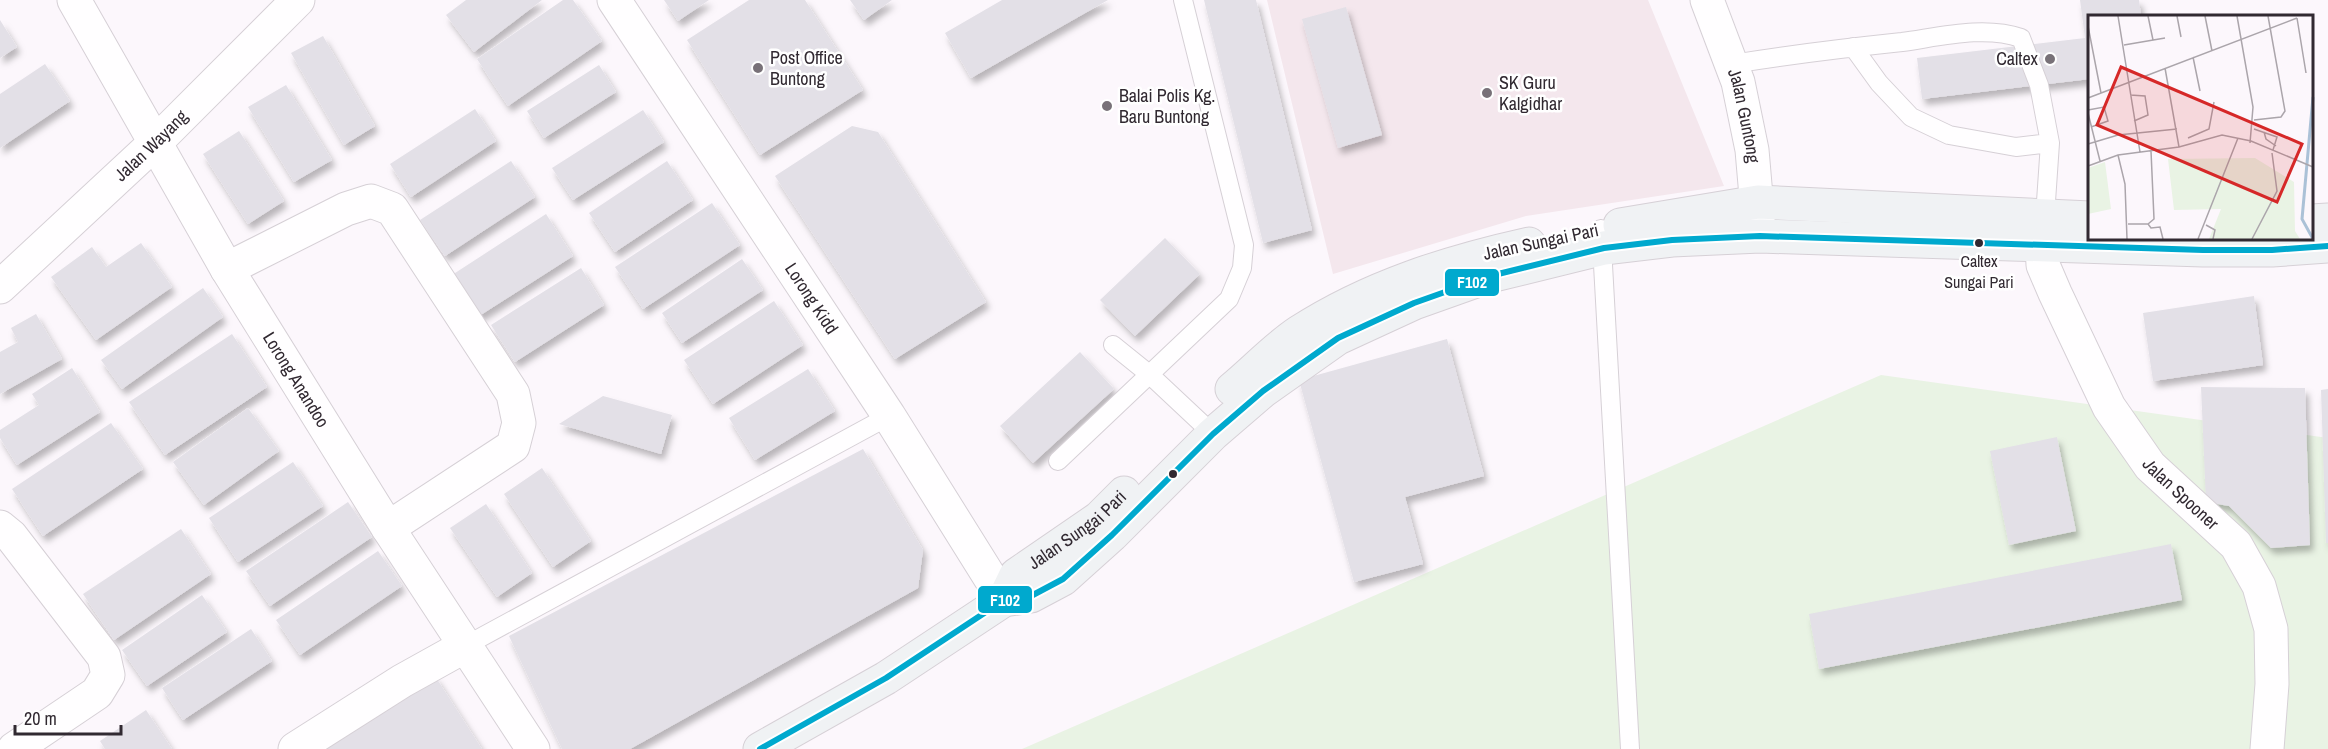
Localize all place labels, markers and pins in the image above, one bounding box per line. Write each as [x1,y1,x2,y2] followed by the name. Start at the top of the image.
[770,45,843,91] place label: Post Office Buntong
[1996,46,2039,71] place label: Caltex
[2043,52,2057,66] marker: Caltex
[751,61,765,75] marker: Post Office Buntong
[1499,70,1562,116] place label: SK Guru Kalgidhar
[1119,83,1215,129] place label: Balai Polis Kg. Baru Buntong
[1480,86,1494,100] marker: SK Guru Kalgidhar
[1100,99,1114,113] marker: Balai Polis Kg. Baru Buntong
[1973,237,1985,249] marker: Caltex Sungai Pari
[1944,250,2014,293] place label: Caltex Sungai Pari
[1167,468,1179,480] unlabelled marker

